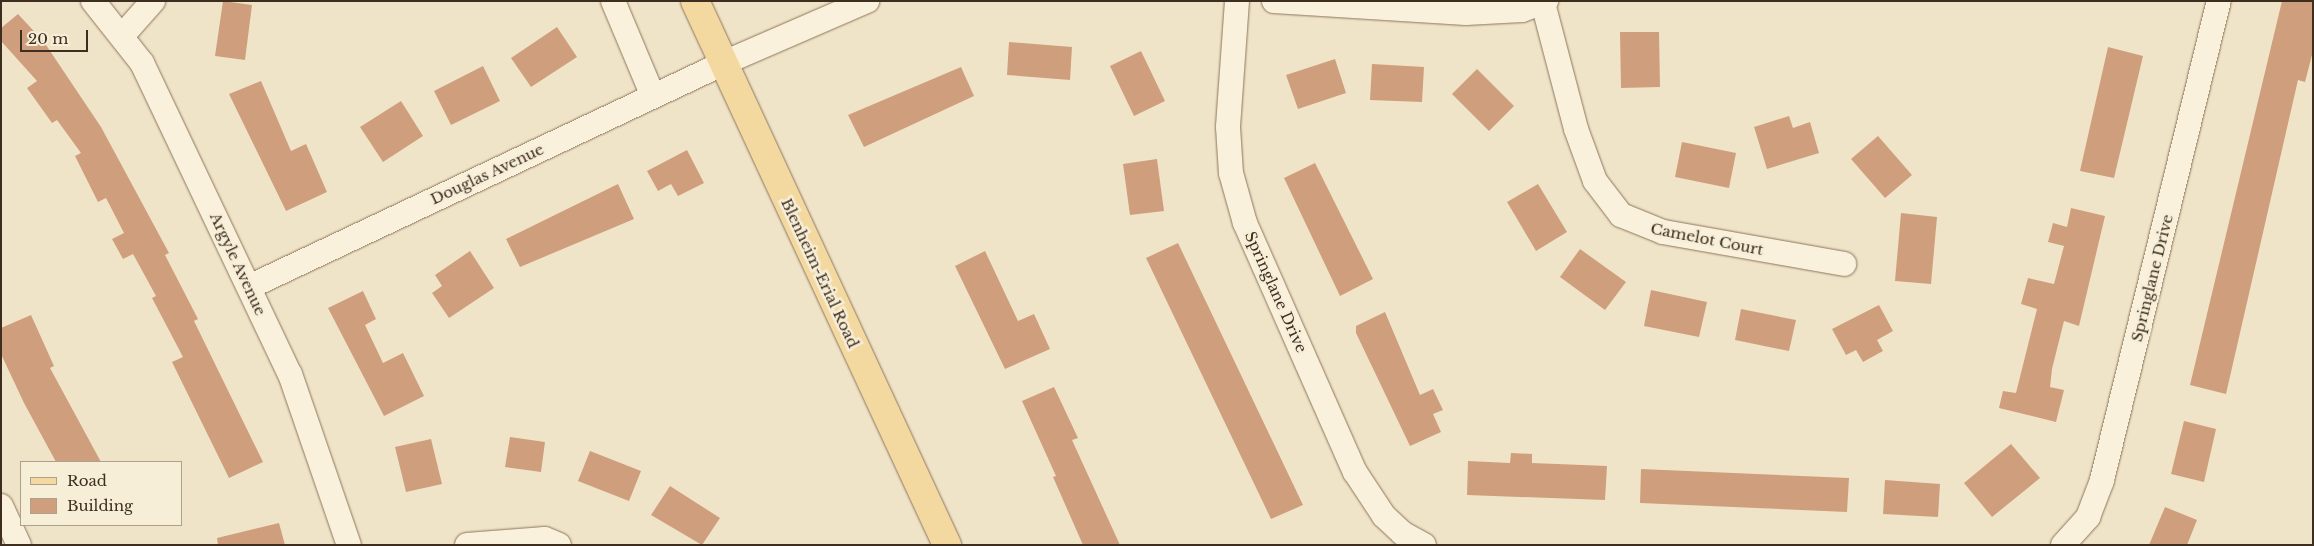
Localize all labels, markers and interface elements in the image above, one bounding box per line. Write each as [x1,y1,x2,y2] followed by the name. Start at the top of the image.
[22,20,90,52] scale bar
[28,29,68,48] text: 20 m
[427,140,547,208] street label: Douglas Avenue
[777,195,863,351] street label: Blenheim-Erial Road
[206,209,270,319] street label: Argyle Avenue
[2127,212,2177,344] street label: Springlane Drive
[1649,219,1765,259] street label: Camelot Court
[1241,229,1311,355] street label: Springlane Drive
[20,461,182,526] legend
[67,471,107,490] text: Road
[67,496,133,515] text: Building

